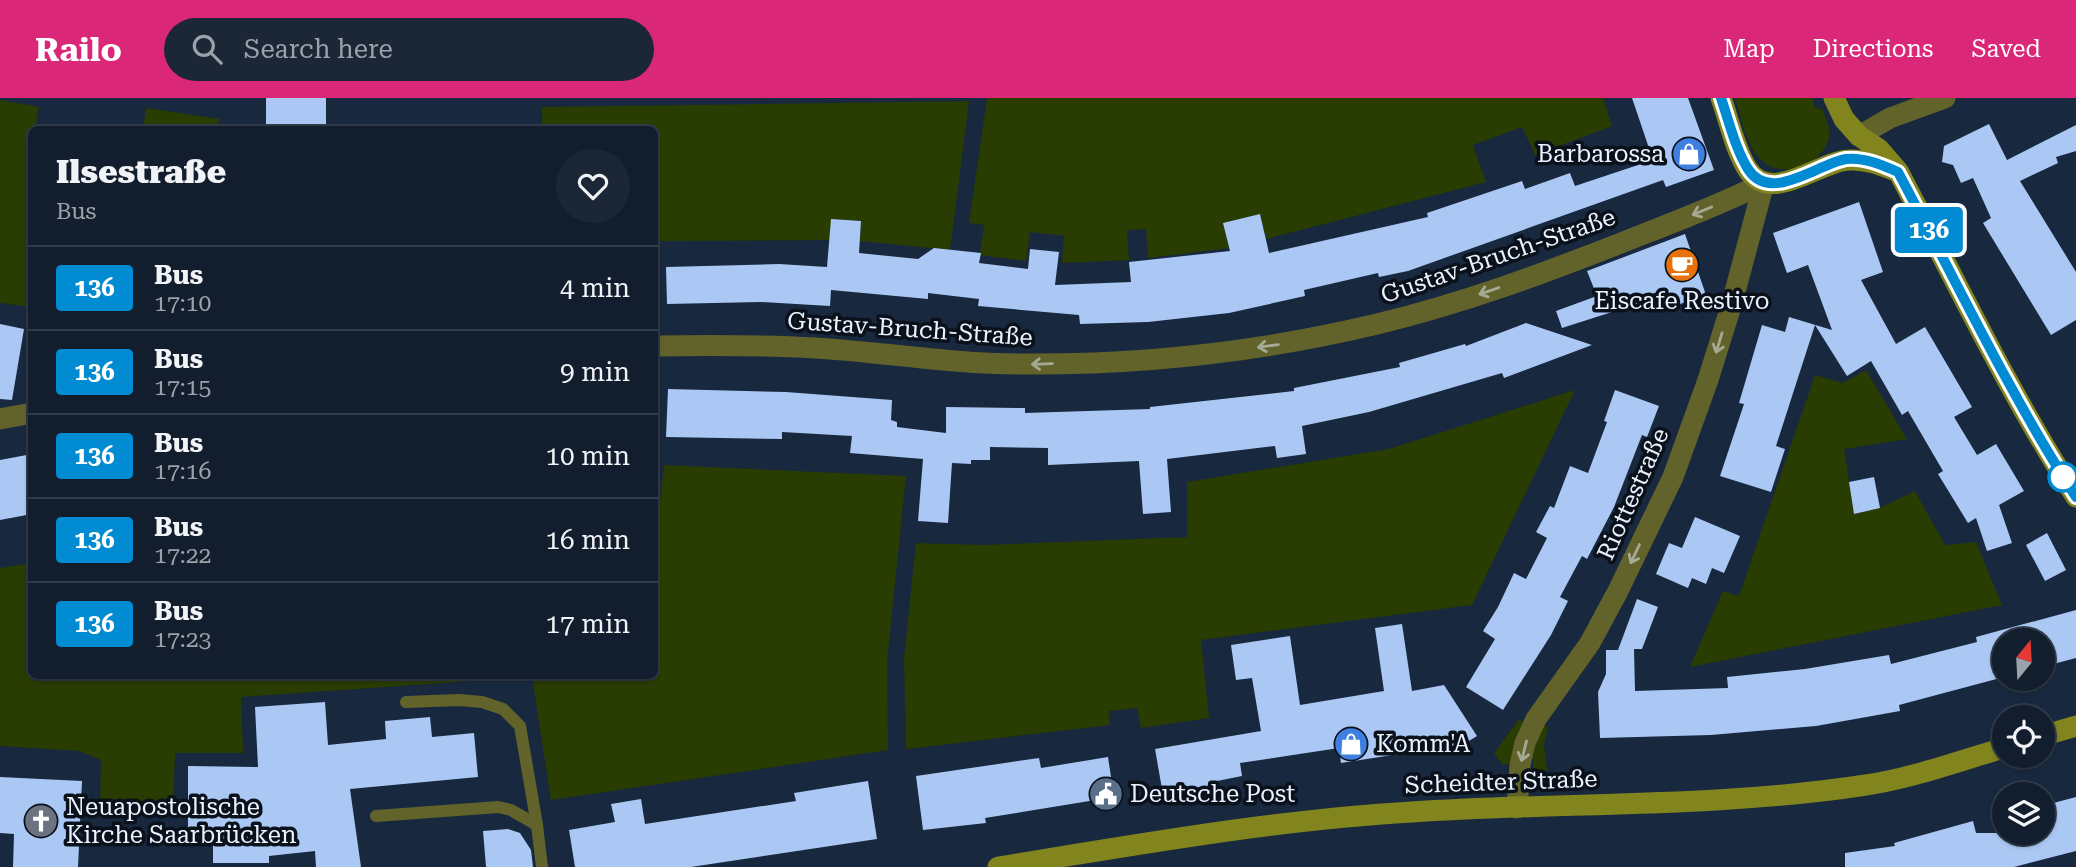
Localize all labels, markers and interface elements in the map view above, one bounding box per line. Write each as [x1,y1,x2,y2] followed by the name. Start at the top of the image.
[164,18,654,81] search box
[35,30,122,69] text: Railo
[188,30,226,68] icon: search
[244,34,393,64] text: Search here
[1723,35,1775,63] text: Map
[1813,35,1933,63] text: Directions
[1971,35,2041,63] text: Saved
[1670,135,1708,173] shop icon: Barbarossa
[1537,140,1664,168] place label: Barbarossa
[556,149,630,223] button: heart
[56,152,226,191] text: Ilsestraße
[56,198,96,225] text: Bus
[1377,203,1619,309] street label: Gustav-Bruch-Straße
[1691,205,1713,218] one-way arrow
[1889,207,1969,253] line badge: 136
[1909,216,1949,244] text: 136
[1663,246,1701,284] cafe icon: Eiscafe Restivo
[154,260,203,290] text: Bus
[560,273,630,303] text: 4 min
[74,274,115,302] text: 136
[1478,286,1500,298] one-way arrow
[1594,287,1770,315] place label: Eiscafe Restivo
[154,290,211,317] text: 17:10
[786,306,1034,352] street label: Gustav-Bruch-Straße
[1712,332,1725,354] one-way arrow
[1257,340,1280,353] one-way arrow
[154,344,203,374] text: Bus
[560,357,630,387] text: 9 min
[1031,357,1054,370] one-way arrow
[74,358,115,386] text: 136
[154,374,211,401] text: 17:15
[1591,424,1675,564] street label: Riottestraße
[154,428,203,458] text: Bus
[546,441,630,471] text: 10 min
[74,442,115,470] text: 136
[154,458,211,485] text: 17:16
[2048,462,2076,492] unlabelled marker
[154,512,203,542] text: Bus
[546,525,630,555] text: 16 min
[74,526,115,554] text: 136
[154,542,211,569] text: 17:22
[1628,543,1642,564] one-way arrow
[154,596,203,626] text: Bus
[546,609,630,639] text: 17 min
[74,610,115,638] text: 136
[154,626,211,653] text: 17:23
[1992,628,2054,691] north arrow
[1992,628,2055,845] map controls
[1992,705,2055,768] button: locate
[1332,725,1370,763] shop icon: Komm'A
[1376,730,1470,758] place label: Komm'A
[1517,739,1530,762] one-way arrow
[1404,765,1598,799] street label: Scheidter Straße
[1087,775,1125,813] public building icon: Deutsche Post
[1130,780,1295,808] place label: Deutsche Post
[1992,782,2055,845] button: layers
[66,793,297,849] place label: Neuapostolische Kirche Saarbrücken
[22,802,60,840] church icon: Neuapostolische Kirche Saarbrücken

